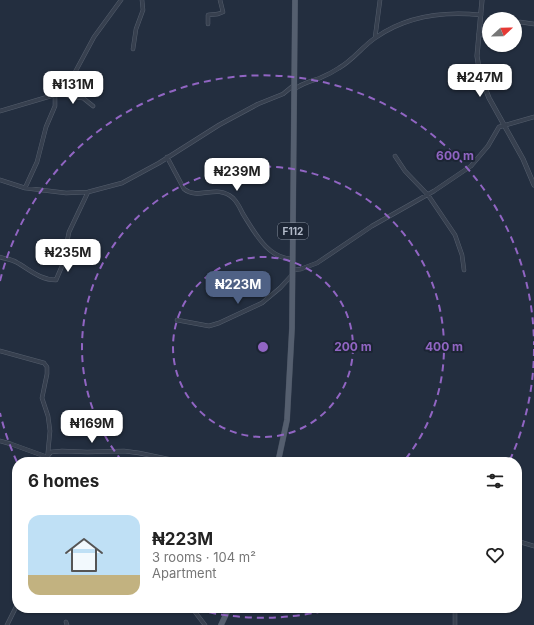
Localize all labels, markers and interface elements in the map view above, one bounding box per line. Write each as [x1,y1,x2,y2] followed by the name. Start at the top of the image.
[482,12,522,52] north arrow
[482,12,522,52] map controls
[452,64,508,98] pin: ₦247M
[457,69,503,85] text: ₦247M
[45,71,101,105] pin: ₦131M
[52,76,94,92] text: ₦131M
[436,148,474,163] text: 600 m
[209,158,265,192] pin: ₦239M
[214,163,260,179] text: ₦239M
[278,223,308,239] road number: F112
[40,239,96,273] pin: ₦235M
[45,244,91,260] text: ₦235M
[210,271,266,305] pin: ₦223M
[215,276,261,292] text: ₦223M
[334,339,372,354] text: 200 m
[425,339,463,354] text: 400 m
[256,340,270,354] centre of rings
[64,410,120,444] pin: ₦169M
[70,415,114,431] text: ₦169M
[484,470,506,492] icon: filters
[28,471,99,491] text: 6 homes
[152,529,213,549] text: ₦223M
[60,531,108,579] icon: home
[484,544,506,566] icon: heart
[152,549,256,565] text: 3 rooms · 104 m²
[152,565,217,581] text: Apartment

